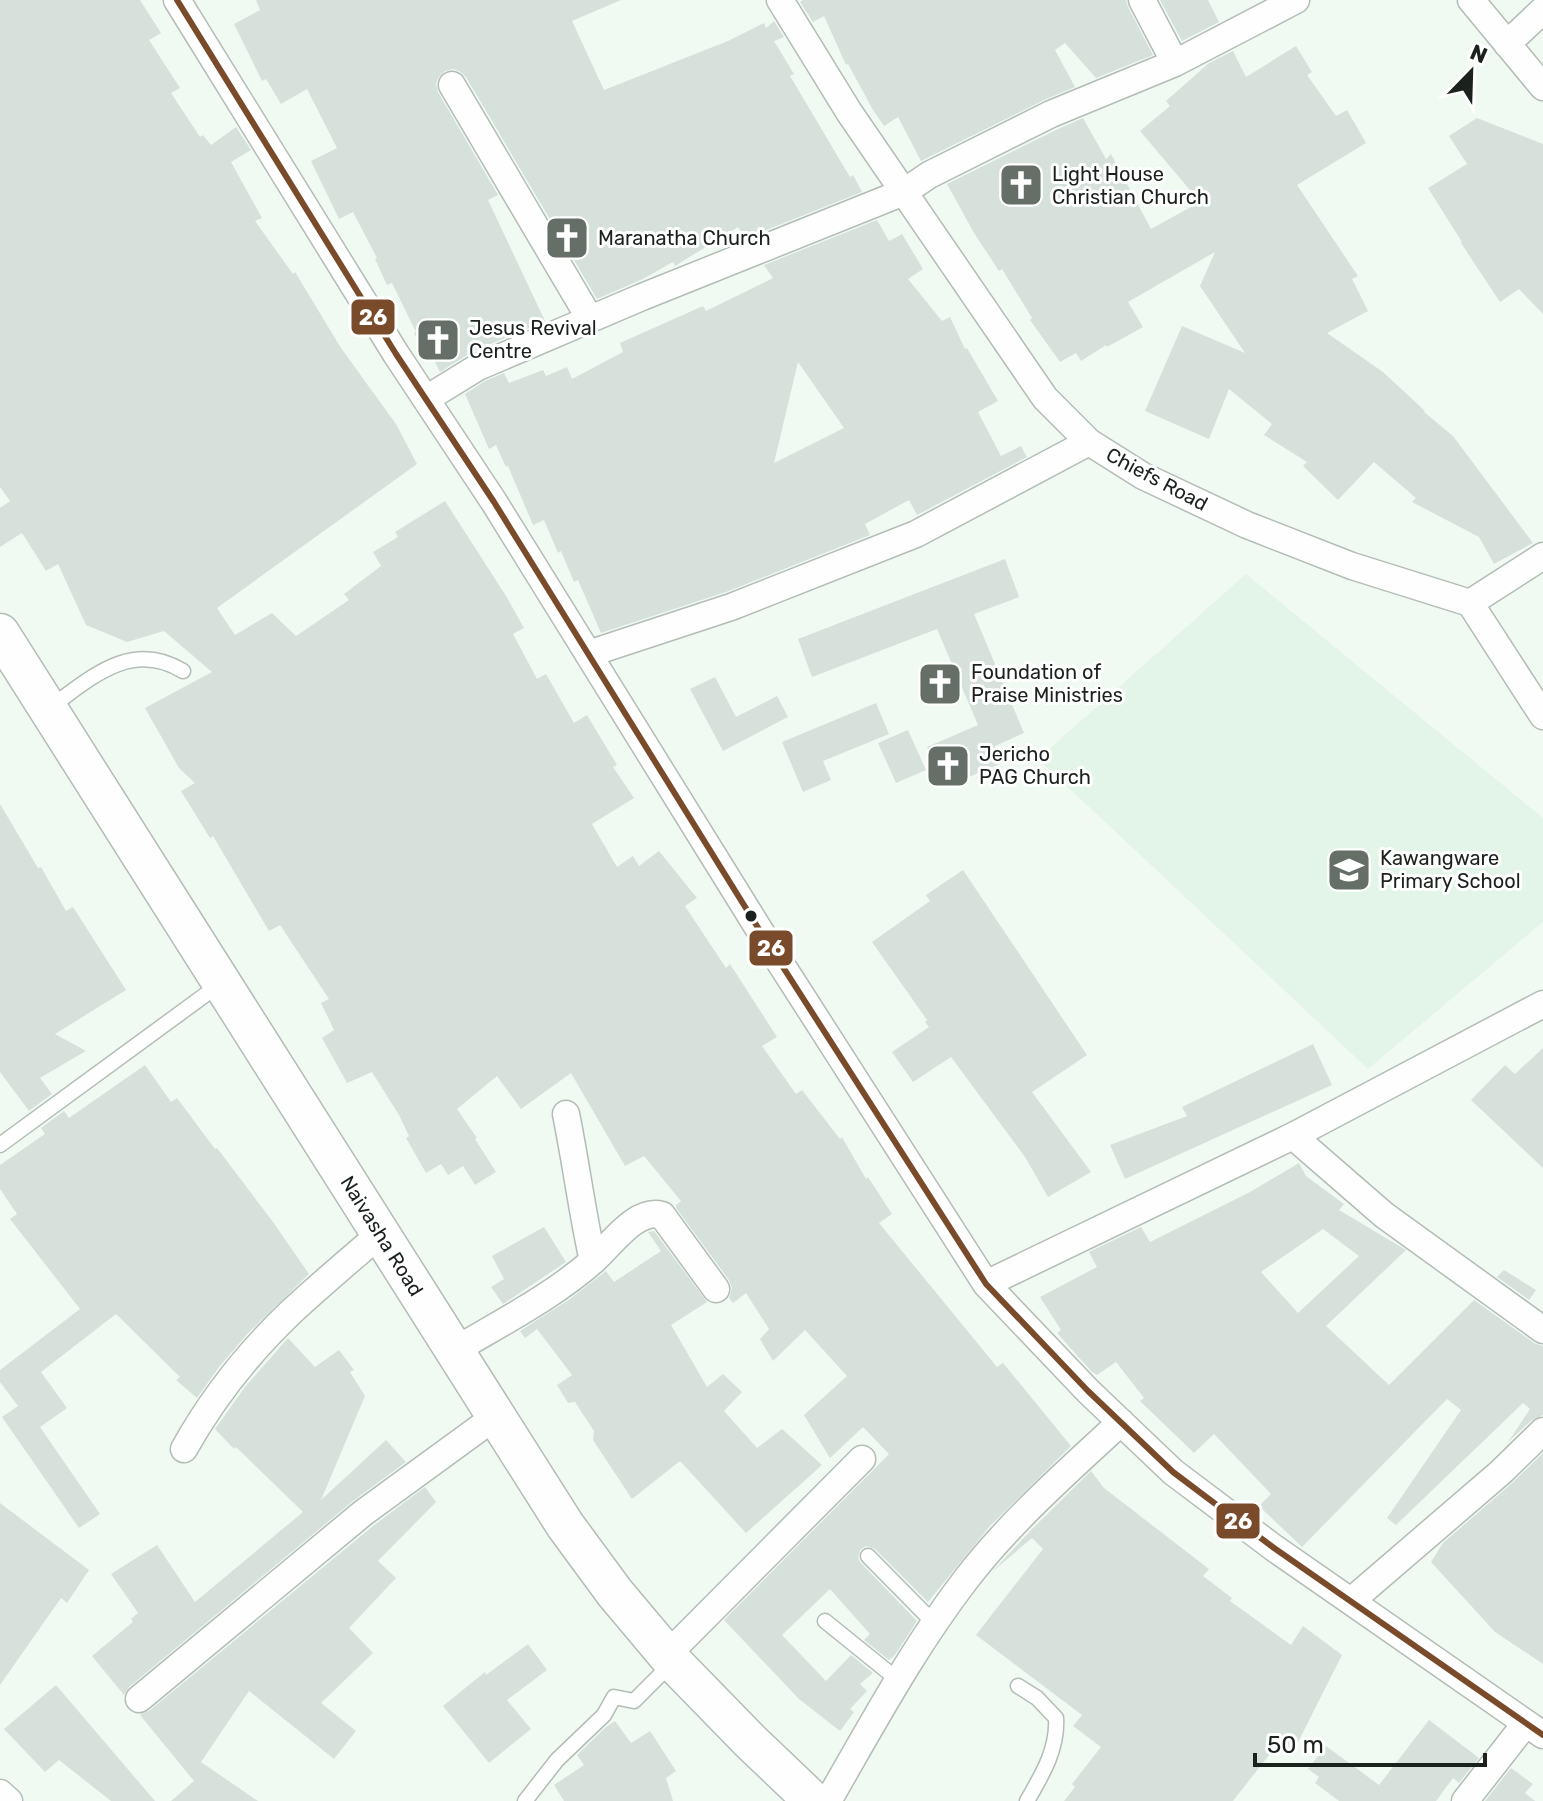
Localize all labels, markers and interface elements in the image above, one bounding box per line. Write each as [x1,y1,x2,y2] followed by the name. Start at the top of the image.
[1431,32,1511,112] north arrow
[1466,39,1491,70] text: N
[997,161,1045,209] church icon: Light House Christian Church
[1052,162,1209,209] place label: Light House Christian Church
[543,214,591,262] church icon: Maranatha Church
[598,226,771,250] place label: Maranatha Church
[350,298,396,336] line badge: 26
[359,304,387,331] text: 26
[414,316,462,364] church icon: Jesus Revival Centre
[469,316,597,363] place label: Jesus Revival Centre
[1102,442,1212,516] street label: Chiefs Road
[916,660,964,708] church icon: Foundation of Praise Ministries
[971,660,1123,707] place label: Foundation of Praise Ministries
[924,742,972,790] church icon: Jericho PAG Church
[979,742,1091,789] place label: Jericho PAG Church
[1325,846,1373,894] school or university icon: Kawangware Primary School
[1380,846,1521,893] place label: Kawangware Primary School
[743,908,759,924] unlabelled marker
[748,929,794,967] line badge: 26
[757,935,785,962] text: 26
[335,1171,429,1301] street label: Naivasha Road
[1215,1502,1261,1540] line badge: 26
[1224,1508,1252,1535] text: 26
[1255,1717,1485,1767] scale bar
[1267,1731,1324,1759] text: 50 m

